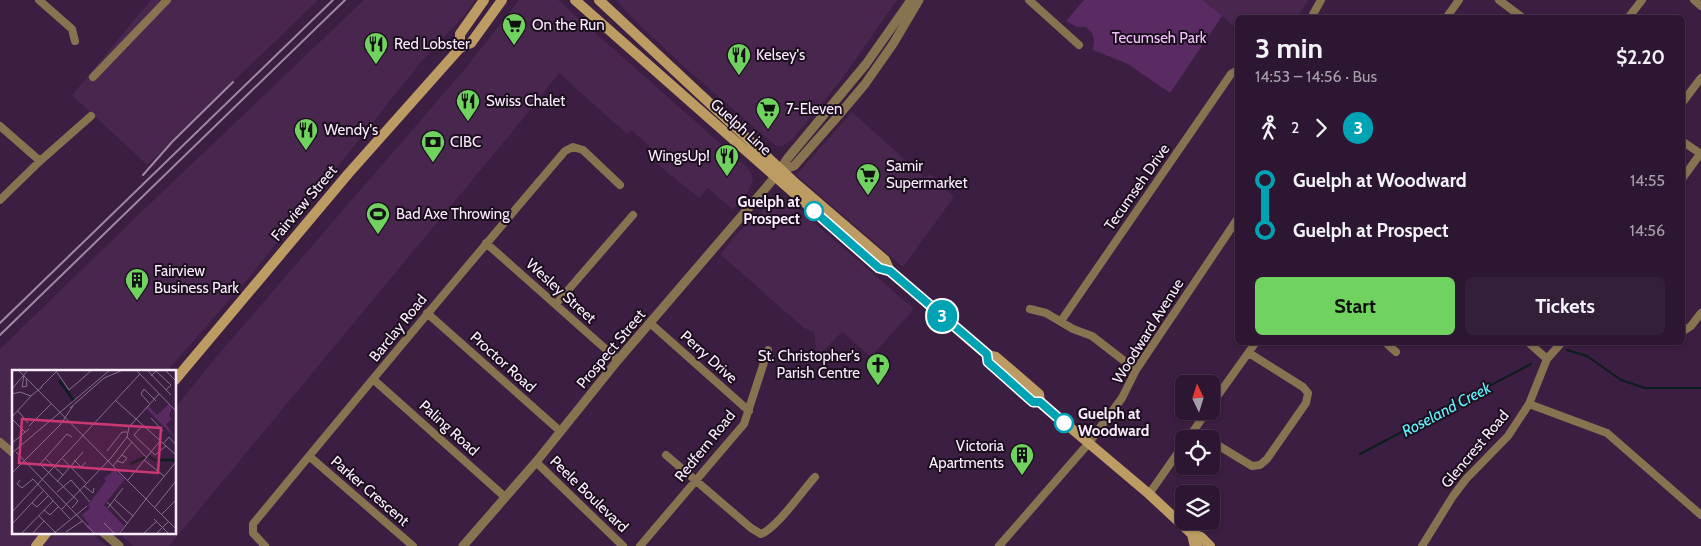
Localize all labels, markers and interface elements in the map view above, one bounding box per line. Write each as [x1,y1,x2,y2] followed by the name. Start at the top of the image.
[501,12,527,46] supermarket icon: On the Run
[532,16,605,34] place label: On the Run
[1112,29,1207,47] park label: Tecumseh Park
[363,31,389,65] restaurant icon: Red Lobster
[1255,31,1323,65] text: 3 min
[394,35,470,53] place label: Red Lobster
[726,42,752,76] restaurant icon: Kelsey's
[756,46,805,64] place label: Kelsey's
[1616,46,1665,69] text: $2.20
[1255,67,1377,86] text: 14:53 – 14:56 · Bus
[455,88,481,122] restaurant icon: Swiss Chalet
[486,92,565,110] place label: Swiss Chalet
[707,95,775,159] street label: Guelph Line
[755,96,781,130] supermarket icon: 7-Eleven
[786,100,842,118] place label: 7-Eleven
[1255,114,1283,142] icon: walk
[1307,114,1335,142] icon: forward
[293,117,319,151] restaurant icon: Wendy's
[1353,117,1363,139] text: 3
[1291,118,1299,137] text: 2
[324,121,378,139] place label: Wendy's
[420,129,446,163] bank icon: CIBC
[450,133,481,151] place label: CIBC
[1101,140,1174,234] street label: Tecumseh Drive
[714,143,740,177] restaurant icon: WingsUp!
[648,147,710,165] place label: WingsUp!
[886,157,968,192] place label: Samir Supermarket
[267,162,341,244] street label: Fairview Street
[855,162,881,196] supermarket icon: Samir Supermarket
[1293,169,1467,192] text: Guelph at Woodward
[1630,171,1665,190] text: 14:55
[737,193,800,228] place label: Guelph at Prospect
[365,201,391,235] sports icon: Bad Axe Throwing
[804,201,824,221] marker: Guelph at Prospect
[396,205,510,223] place label: Bad Axe Throwing
[1293,219,1448,242] text: Guelph at Prospect
[1629,221,1665,240] text: 14:56
[522,255,600,327] street label: Wesley Street
[154,262,239,297] place label: Fairview Business Park
[124,267,150,301] building icon: Fairview Business Park
[1109,275,1188,387] street label: Woodward Avenue
[1255,277,1455,335] button: Start
[1465,277,1665,335] button: Tickets
[365,291,431,365] street label: Barclay Road
[926,300,958,332] line badge: 3
[937,305,947,327] text: 3
[573,306,649,392] street label: Prospect Street
[677,327,741,387] street label: Perry Drive
[467,328,539,396] street label: Proctor Road
[758,347,860,382] place label: St. Christopher's Parish Centre
[865,352,891,386] church icon: St. Christopher's Parish Centre
[12,370,176,534] inset map
[1175,375,1220,420] north arrow
[1175,375,1220,530] map controls
[1398,377,1495,441] water label: Roseland Creek
[415,397,483,459] street label: Paling Road
[1078,405,1149,440] place label: Guelph at Woodward
[671,407,739,485] street label: Redfern Road
[1437,407,1513,491] street label: Glencrest Road
[1054,413,1074,433] marker: Guelph at Woodward
[1175,430,1220,475] button: locate
[929,437,1005,472] place label: Victoria Apartments
[1009,442,1035,476] building icon: Victoria Apartments
[327,452,413,530] street label: Parker Crescent
[546,452,632,536] street label: Peele Boulevard
[1175,485,1220,530] button: layers

